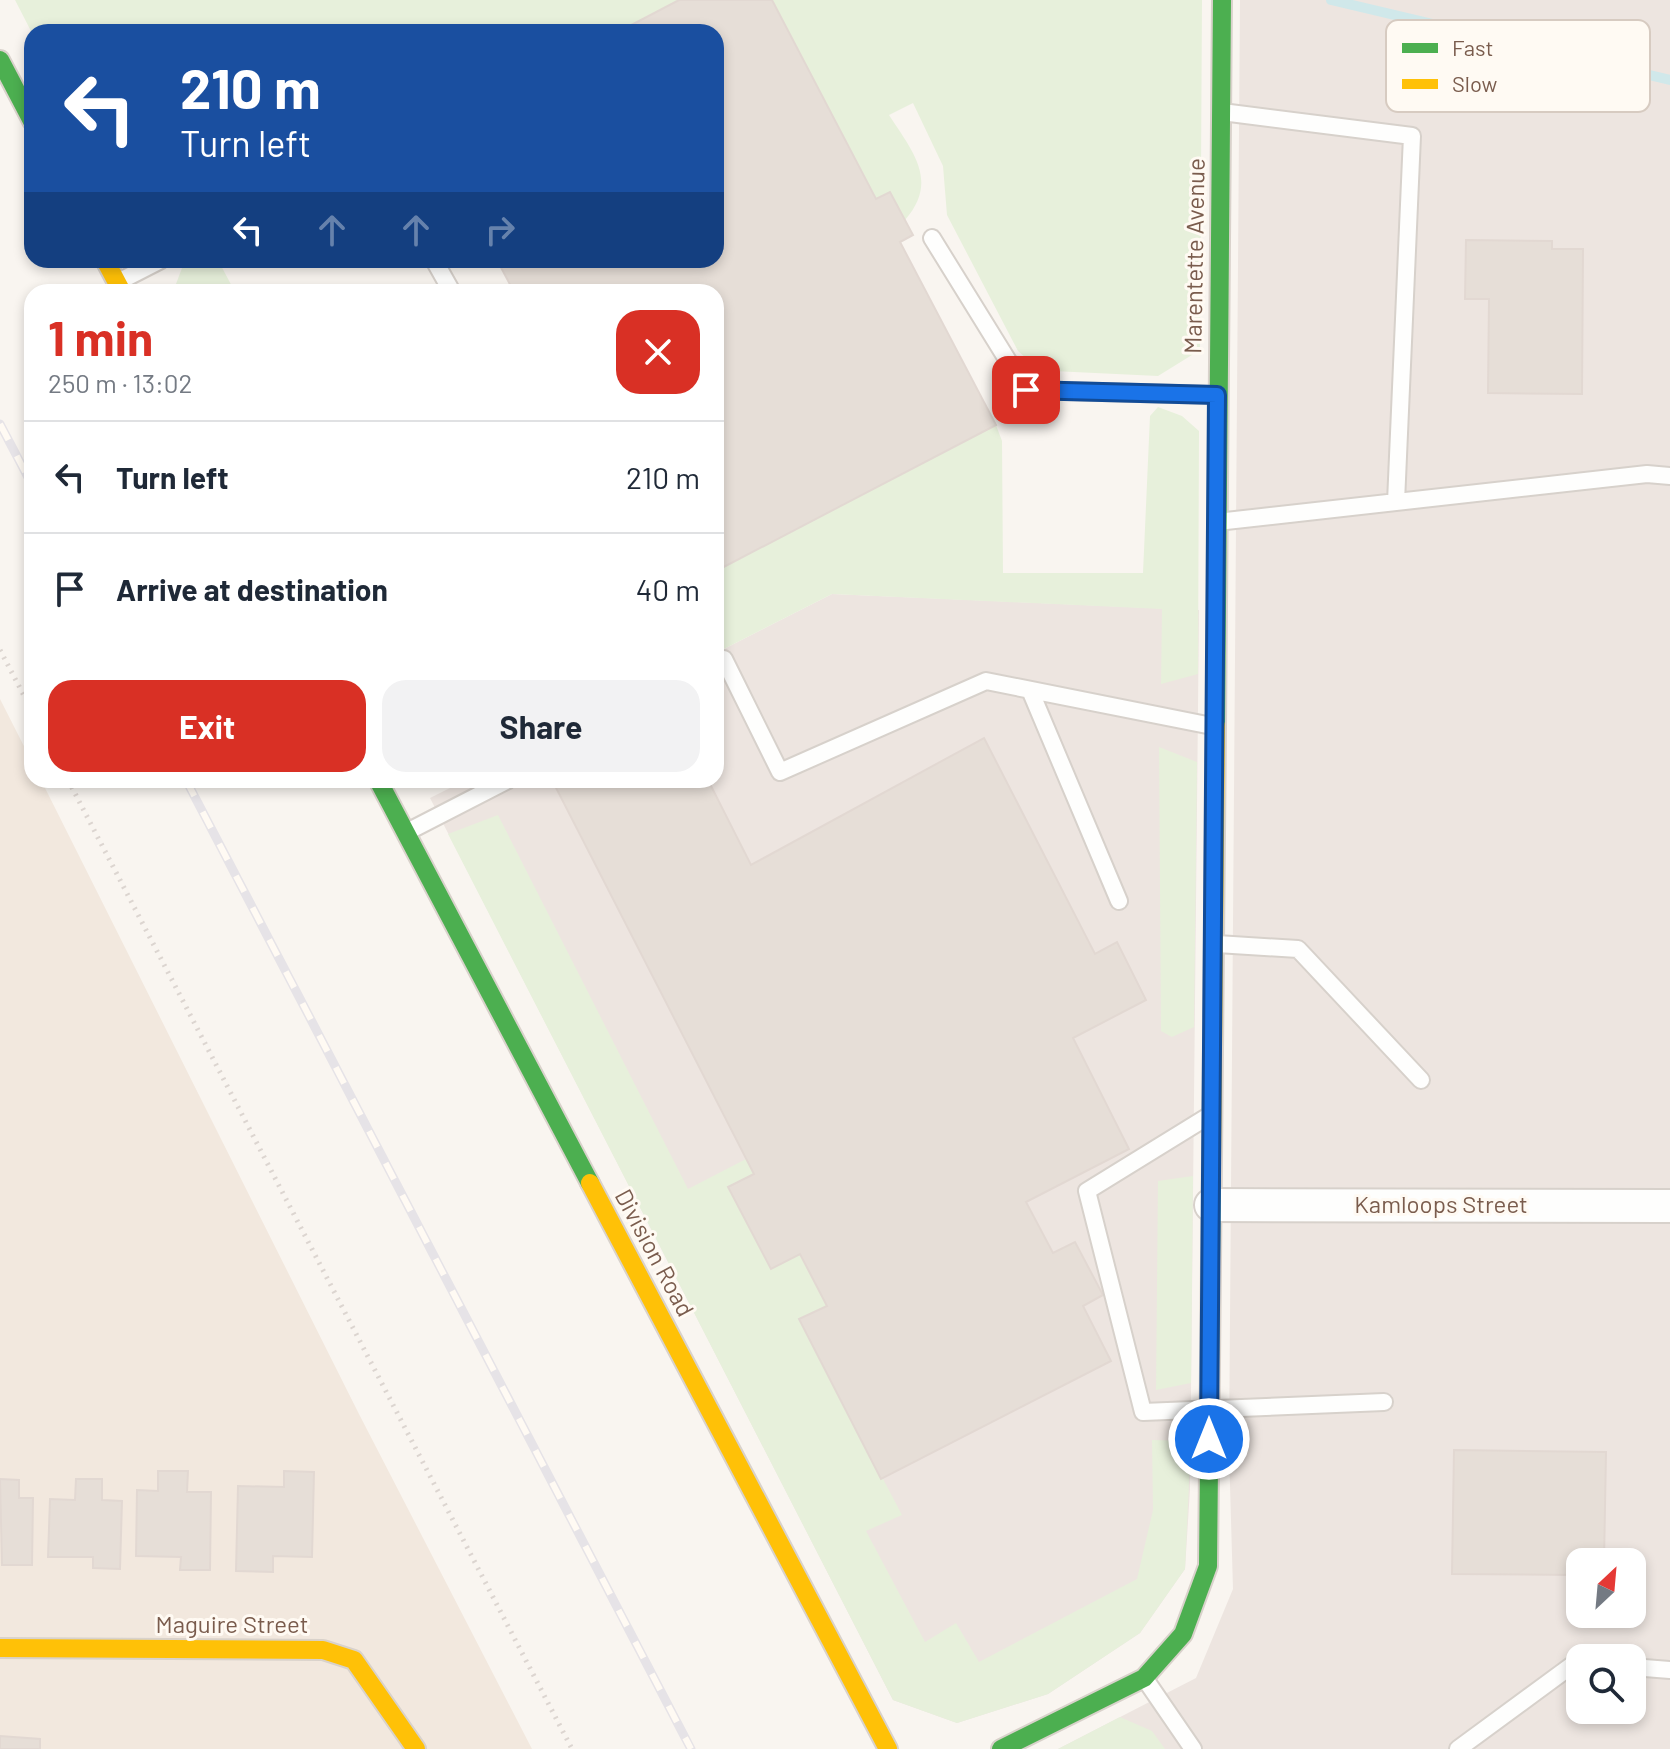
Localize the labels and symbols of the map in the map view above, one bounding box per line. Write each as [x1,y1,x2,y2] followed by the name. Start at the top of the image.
[1386,20,1650,112] legend
[1452,34,1494,60] text: Fast
[1452,70,1497,96] text: Slow
[1177,158,1210,354] street label: Marentette Avenue
[992,356,1060,424] pin
[610,1184,701,1321] street label: Division Road
[1354,1189,1528,1218] street label: Kamloops Street
[1167,1397,1251,1481] position arrow
[1566,1548,1646,1628] north arrow
[156,1609,308,1638] street label: Maguire Street

